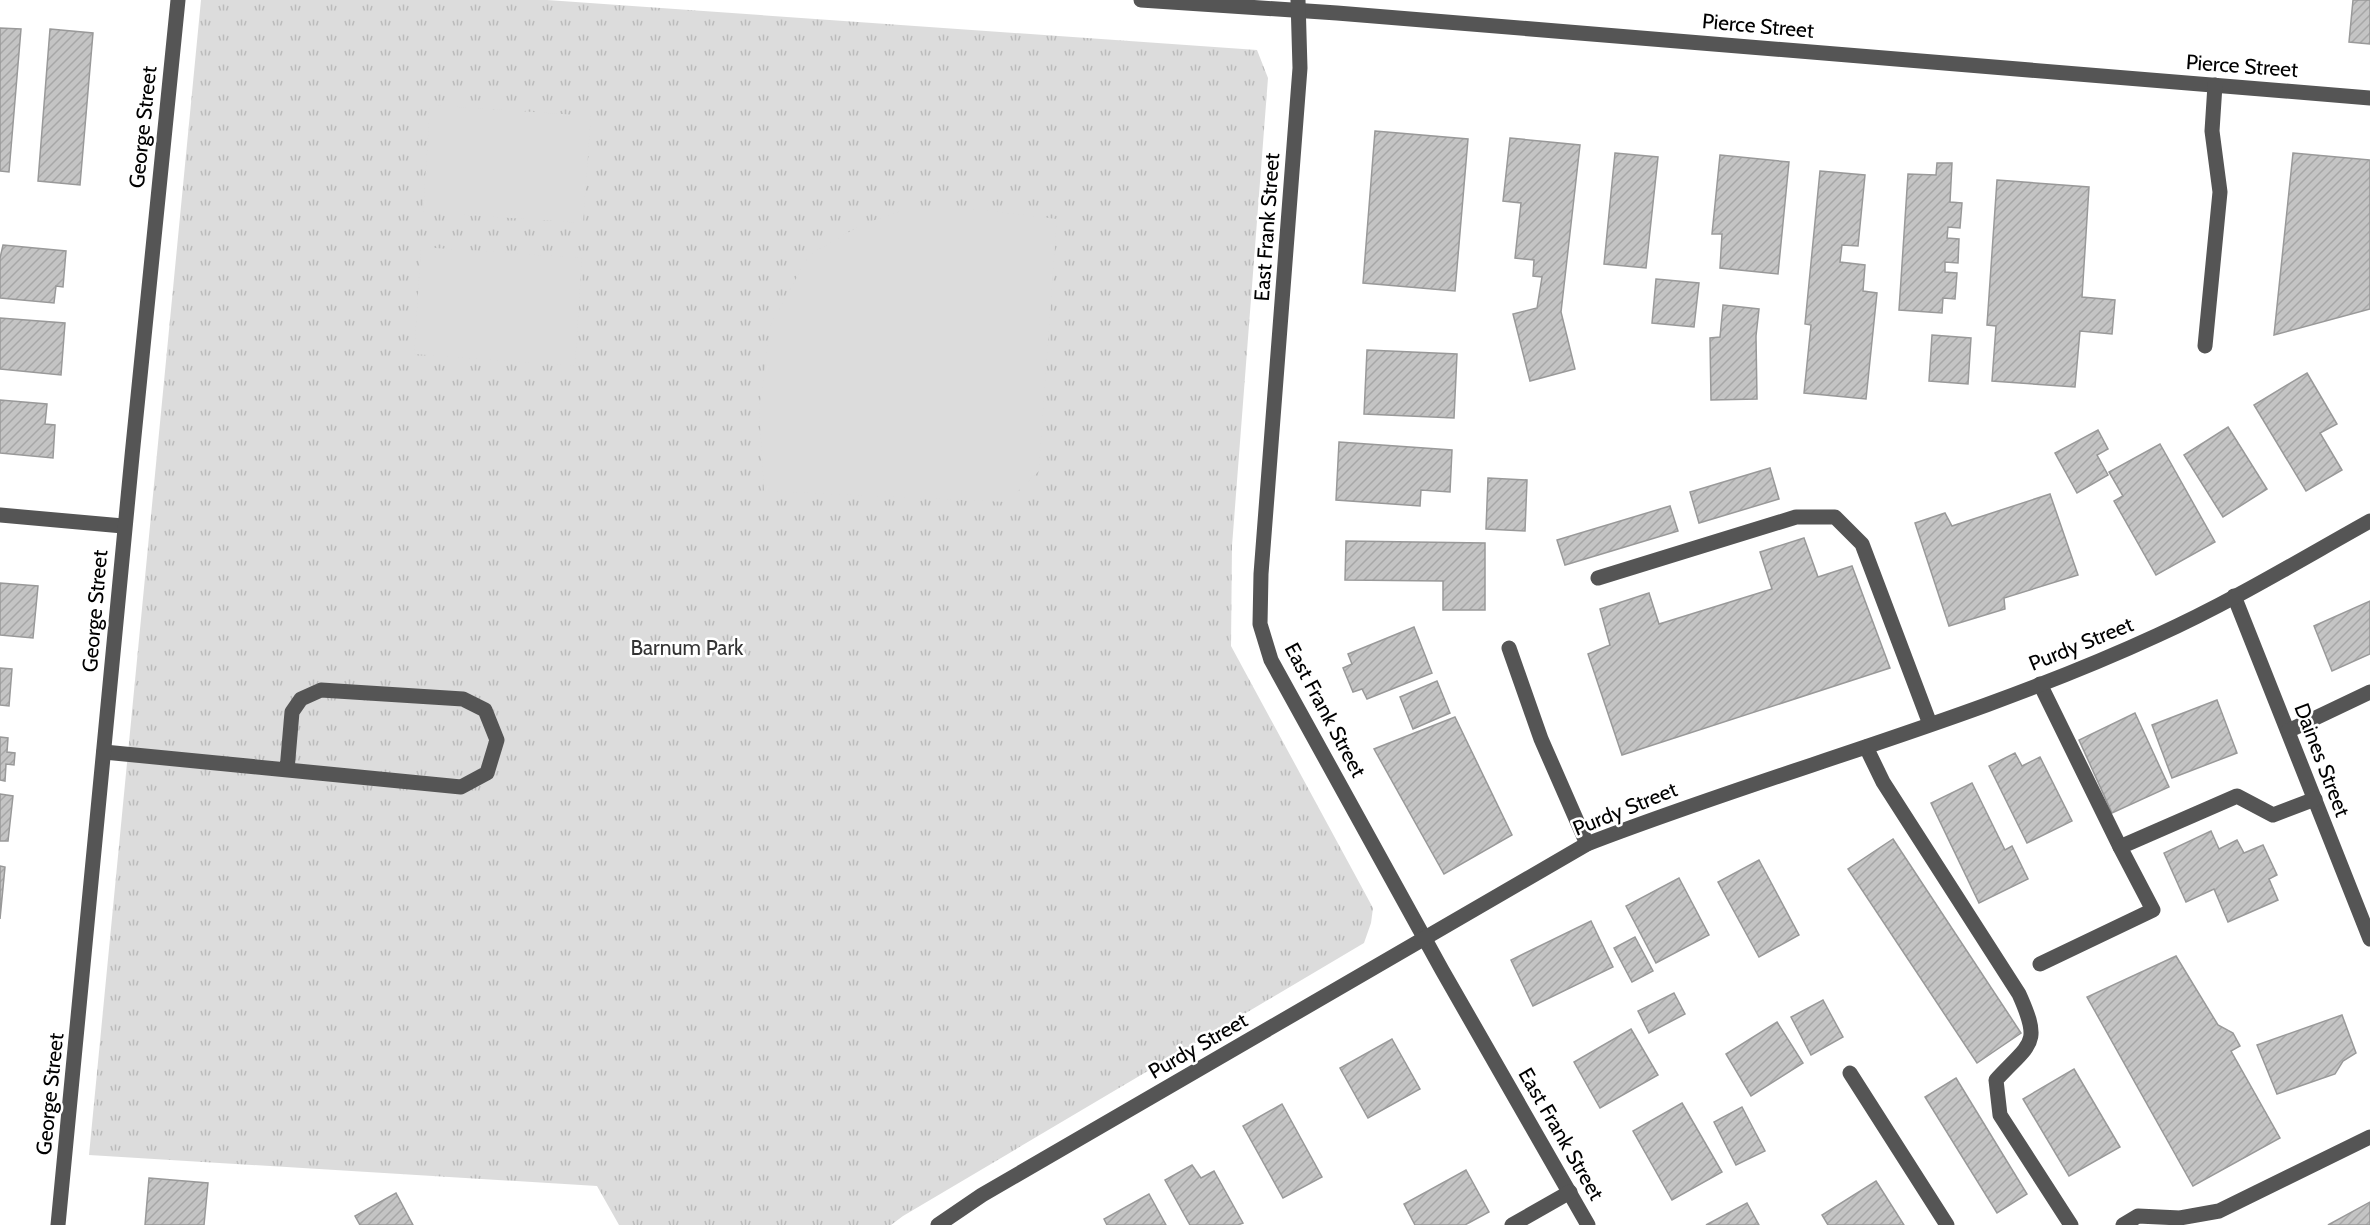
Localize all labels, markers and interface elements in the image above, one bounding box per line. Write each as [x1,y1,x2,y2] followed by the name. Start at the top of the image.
[1701,8,1815,43] street label: Pierce Street
[2185,49,2299,82] street label: Pierce Street
[124,65,161,189] street label: George Street
[1249,152,1284,302] street label: East Frank Street
[77,549,112,673] street label: George Street
[2025,611,2137,676] street label: Purdy Street
[631,635,744,660] park label: Barnum Park
[1280,638,1371,781] street label: East Frank Street
[2289,700,2356,820] street label: Daines Street
[1569,776,1681,841] street label: Purdy Street
[1144,1007,1252,1084] street label: Purdy Street
[31,1032,68,1156] street label: George Street
[1513,1063,1609,1204] street label: East Frank Street

